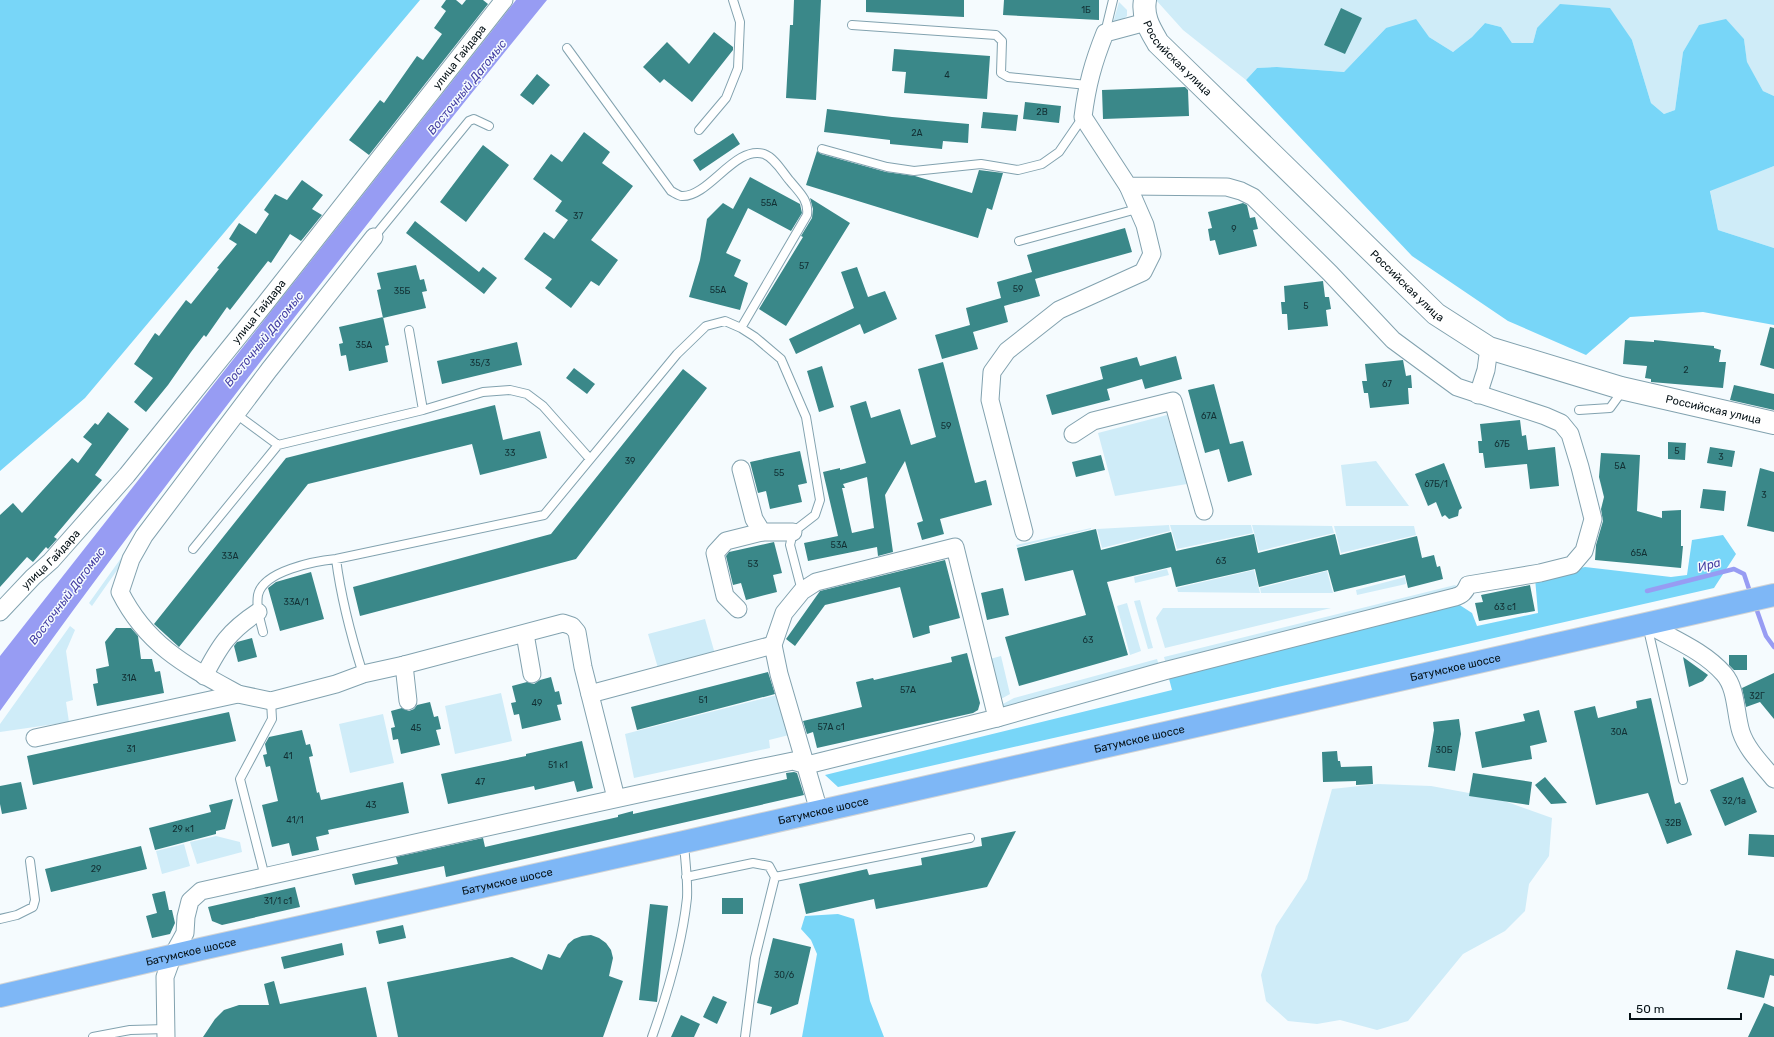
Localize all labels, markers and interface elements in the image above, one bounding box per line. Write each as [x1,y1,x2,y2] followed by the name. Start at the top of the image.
[1081,5,1091,15] house number: 1Б
[1140,19,1214,99] street label: Российская улица
[430,22,489,92] street label: улица Гайдара
[424,36,510,137] water label: Восточный Дагомыс
[944,70,950,80] house number: 4
[1036,107,1048,117] house number: 2В
[911,128,923,138] house number: 2А
[761,198,777,208] house number: 55А
[573,211,583,221] house number: 37
[1231,224,1237,234] house number: 9
[1367,248,1446,324] street label: Российская улица
[799,261,809,271] house number: 57
[230,277,289,346] street label: улица Гайдара
[1013,284,1023,294] house number: 59
[710,285,726,295] house number: 55А
[394,286,410,296] house number: 35Б
[221,288,307,389] water label: Восточный Дагомыс
[1303,301,1309,311] house number: 5
[356,340,372,350] house number: 35А
[470,358,490,368] house number: 35/3
[1683,365,1689,375] house number: 2
[1382,379,1392,389] house number: 67
[1664,392,1762,427] street label: Российская улица
[1201,411,1217,421] house number: 67А
[941,421,951,431] house number: 59
[1494,439,1510,449] house number: 67Б
[1674,446,1680,456] house number: 5
[505,448,515,458] house number: 33
[1718,452,1724,462] house number: 3
[625,456,635,466] house number: 39
[1614,461,1626,471] house number: 5А
[774,468,784,478] house number: 55
[1424,479,1448,489] house number: 67Б/1
[1761,490,1767,500] house number: 3
[19,527,83,592] street label: улица Гайдара
[831,540,847,550] house number: 53А
[26,544,108,647] water label: Восточный Дагомыс
[1631,548,1647,558] house number: 65А
[222,551,238,561] house number: 33А
[1696,555,1722,575] water label: Ира
[1216,556,1226,566] house number: 63
[748,559,758,569] house number: 53
[283,597,309,607] house number: 33А/1
[1494,602,1516,612] house number: 63 с1
[1083,635,1093,645] house number: 63
[1409,651,1502,684] street label: Батумское шоссе
[121,673,137,683] house number: 31А
[900,685,916,695] house number: 57А
[1749,691,1765,701] house number: 32Г
[698,695,708,705] house number: 51
[532,698,542,708] house number: 49
[817,722,845,732] house number: 57А с1
[411,723,421,733] house number: 45
[1093,723,1186,756] street label: Батумское шоссе
[1610,727,1628,737] house number: 30А
[126,744,136,754] house number: 31
[1436,745,1453,755] house number: 30Б
[283,751,293,761] house number: 41
[548,760,568,770] house number: 51 к1
[475,777,485,787] house number: 47
[777,794,870,827] street label: Батумское шоссе
[1722,796,1746,806] house number: 32/1а
[366,800,377,810] house number: 43
[286,815,304,825] house number: 41/1
[1665,818,1681,828] house number: 32В
[172,824,194,834] house number: 29 к1
[91,864,101,874] house number: 29
[461,865,554,898] street label: Батумское шоссе
[264,896,292,906] house number: 31/1 с1
[144,935,238,969] street label: Батумское шоссе
[774,970,795,980] house number: 30/6
[1630,995,1741,1021] scale bar
[1636,1002,1664,1016] text: 50 m

